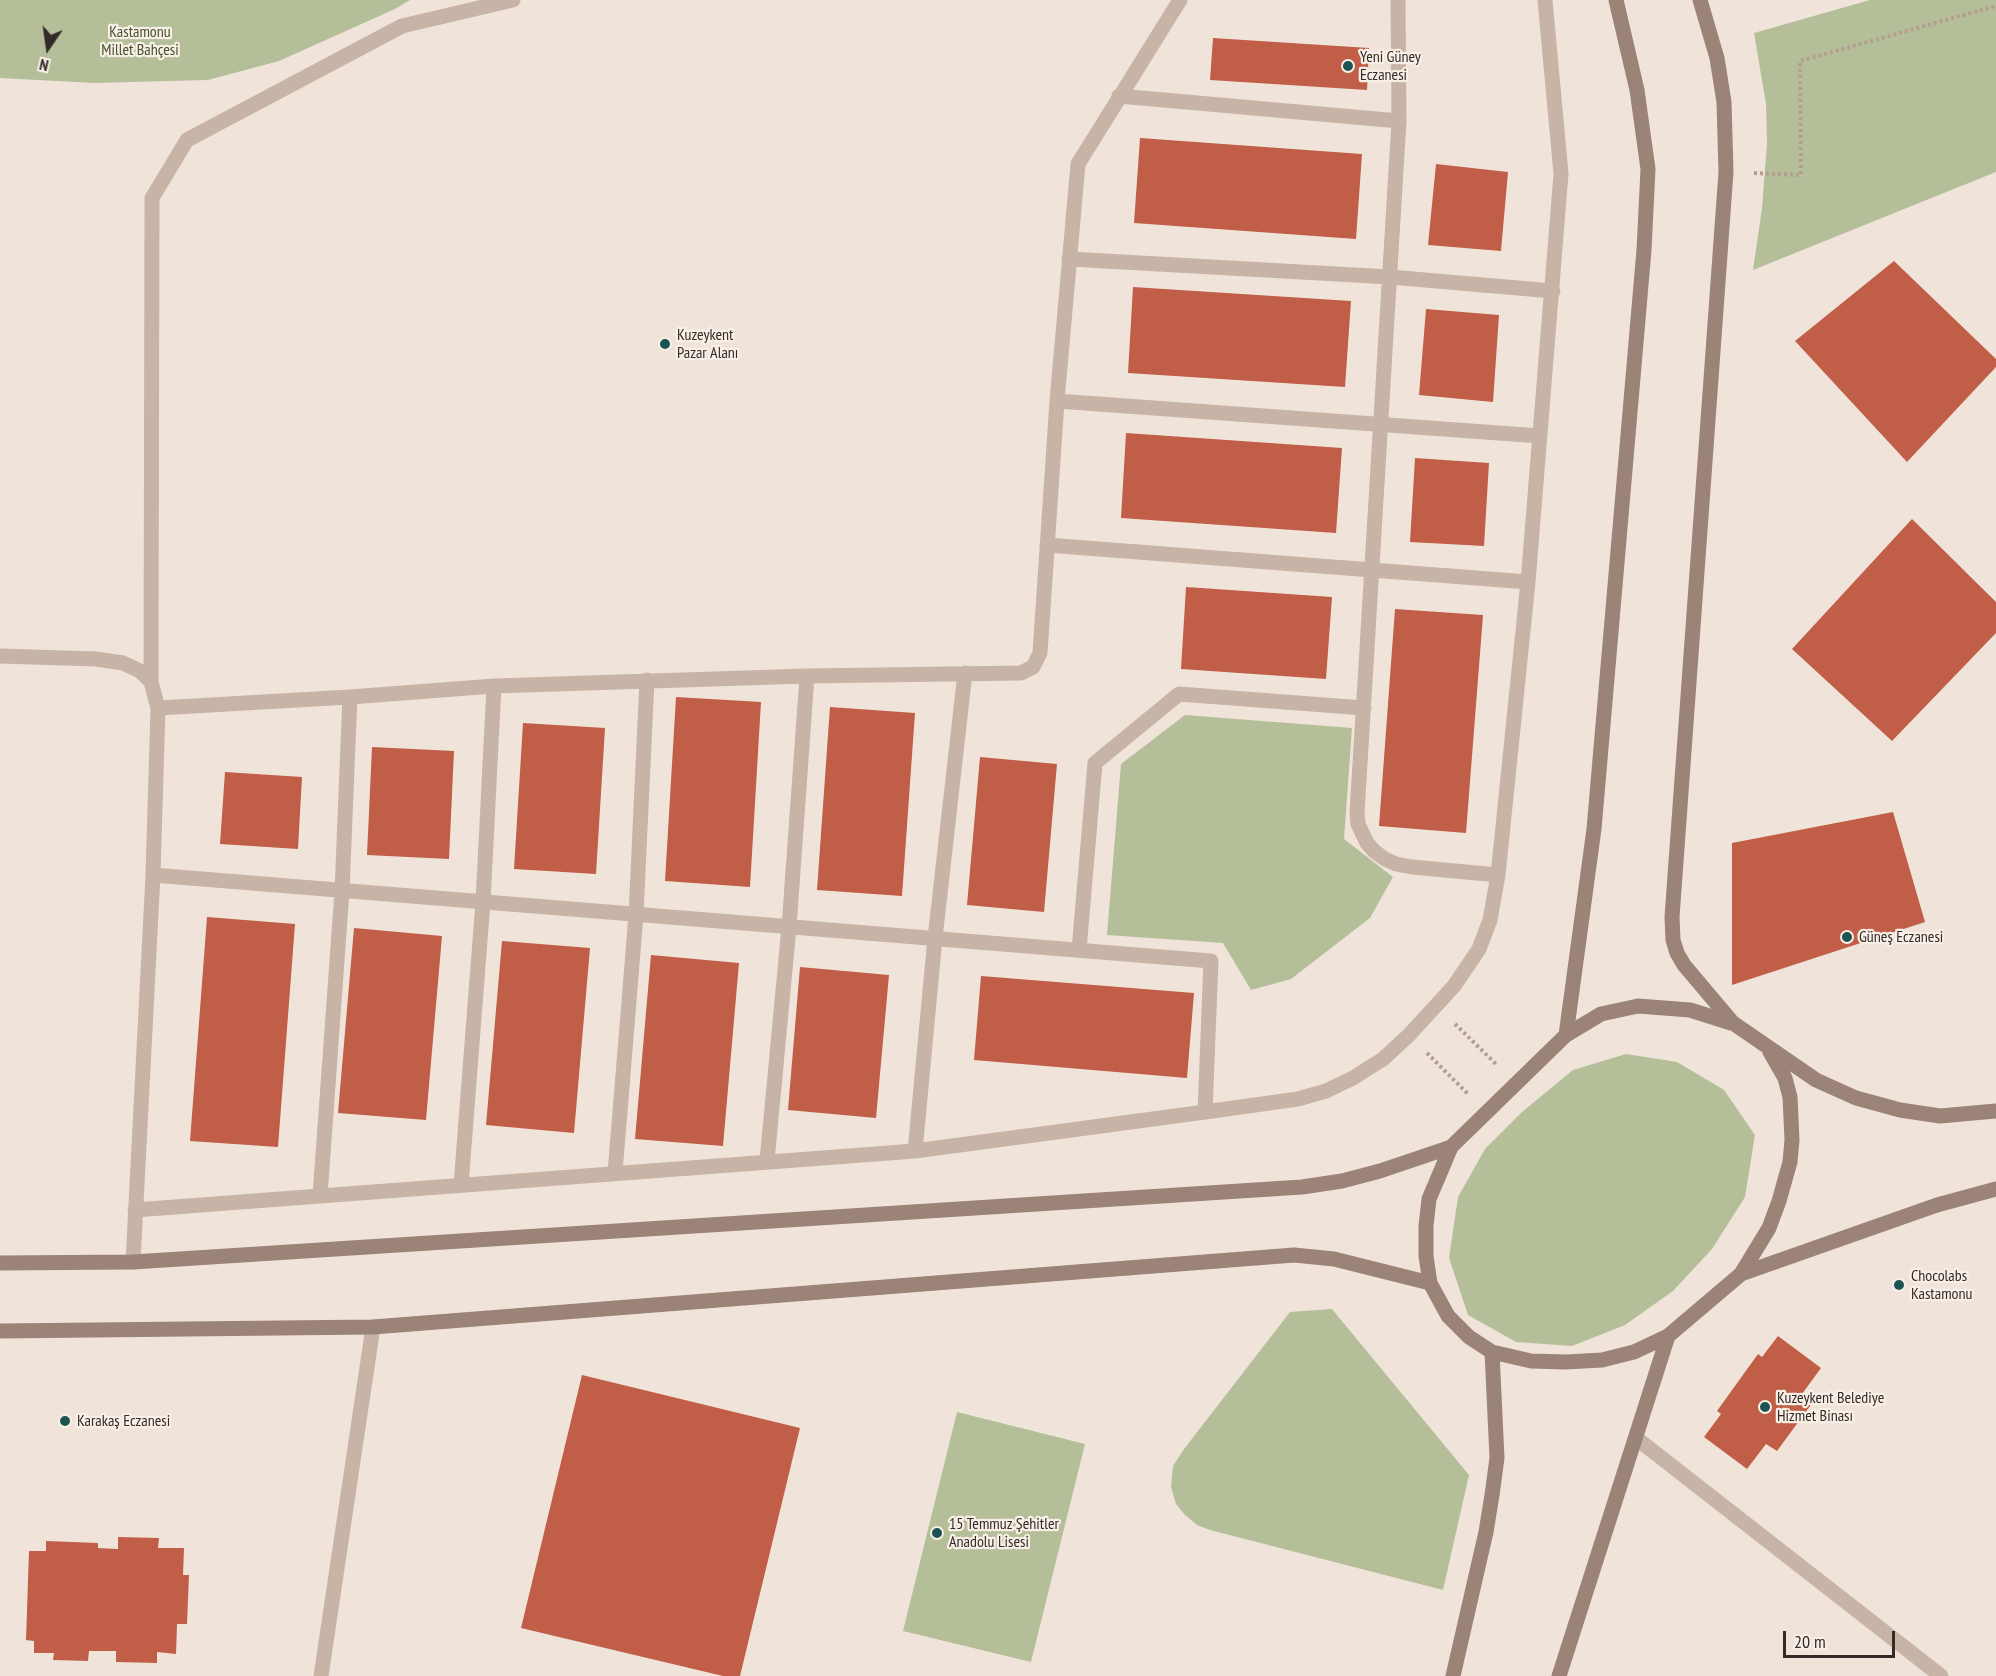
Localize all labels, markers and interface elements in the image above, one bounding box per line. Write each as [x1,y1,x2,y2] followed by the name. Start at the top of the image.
[18,18,78,78] north arrow
[101,22,179,60] park label: Kastamonu Millet Bahçesi
[1360,47,1421,85] place label: Yeni Güney Eczanesi
[37,55,50,76] text: N
[1341,59,1355,73] marker: Yeni Güney Eczanesi
[677,325,738,363] place label: Kuzeykent Pazar Alanı
[658,337,672,351] marker: Kuzeykent Pazar Alanı
[1859,927,1943,947] place label: Güneş Eczanesi
[1840,930,1854,944] marker: Güneş Eczanesi
[1911,1266,1972,1304] place label: Chocolabs Kastamonu
[1892,1278,1906,1292] marker: Chocolabs Kastamonu
[1777,1388,1884,1426] place label: Kuzeykent Belediye Hizmet Binası
[1758,1400,1772,1414] marker: Kuzeykent Belediye Hizmet Binası
[77,1411,170,1431] place label: Karakaş Eczanesi
[58,1414,72,1428] marker: Karakaş Eczanesi
[949,1514,1059,1552] place label: 15 Temmuz Şehitler Anadolu Lisesi
[930,1526,944,1540] marker: 15 Temmuz Şehitler Anadolu Lisesi
[1786,1619,1898,1657] scale bar
[1794,1630,1826,1653] text: 20 m

